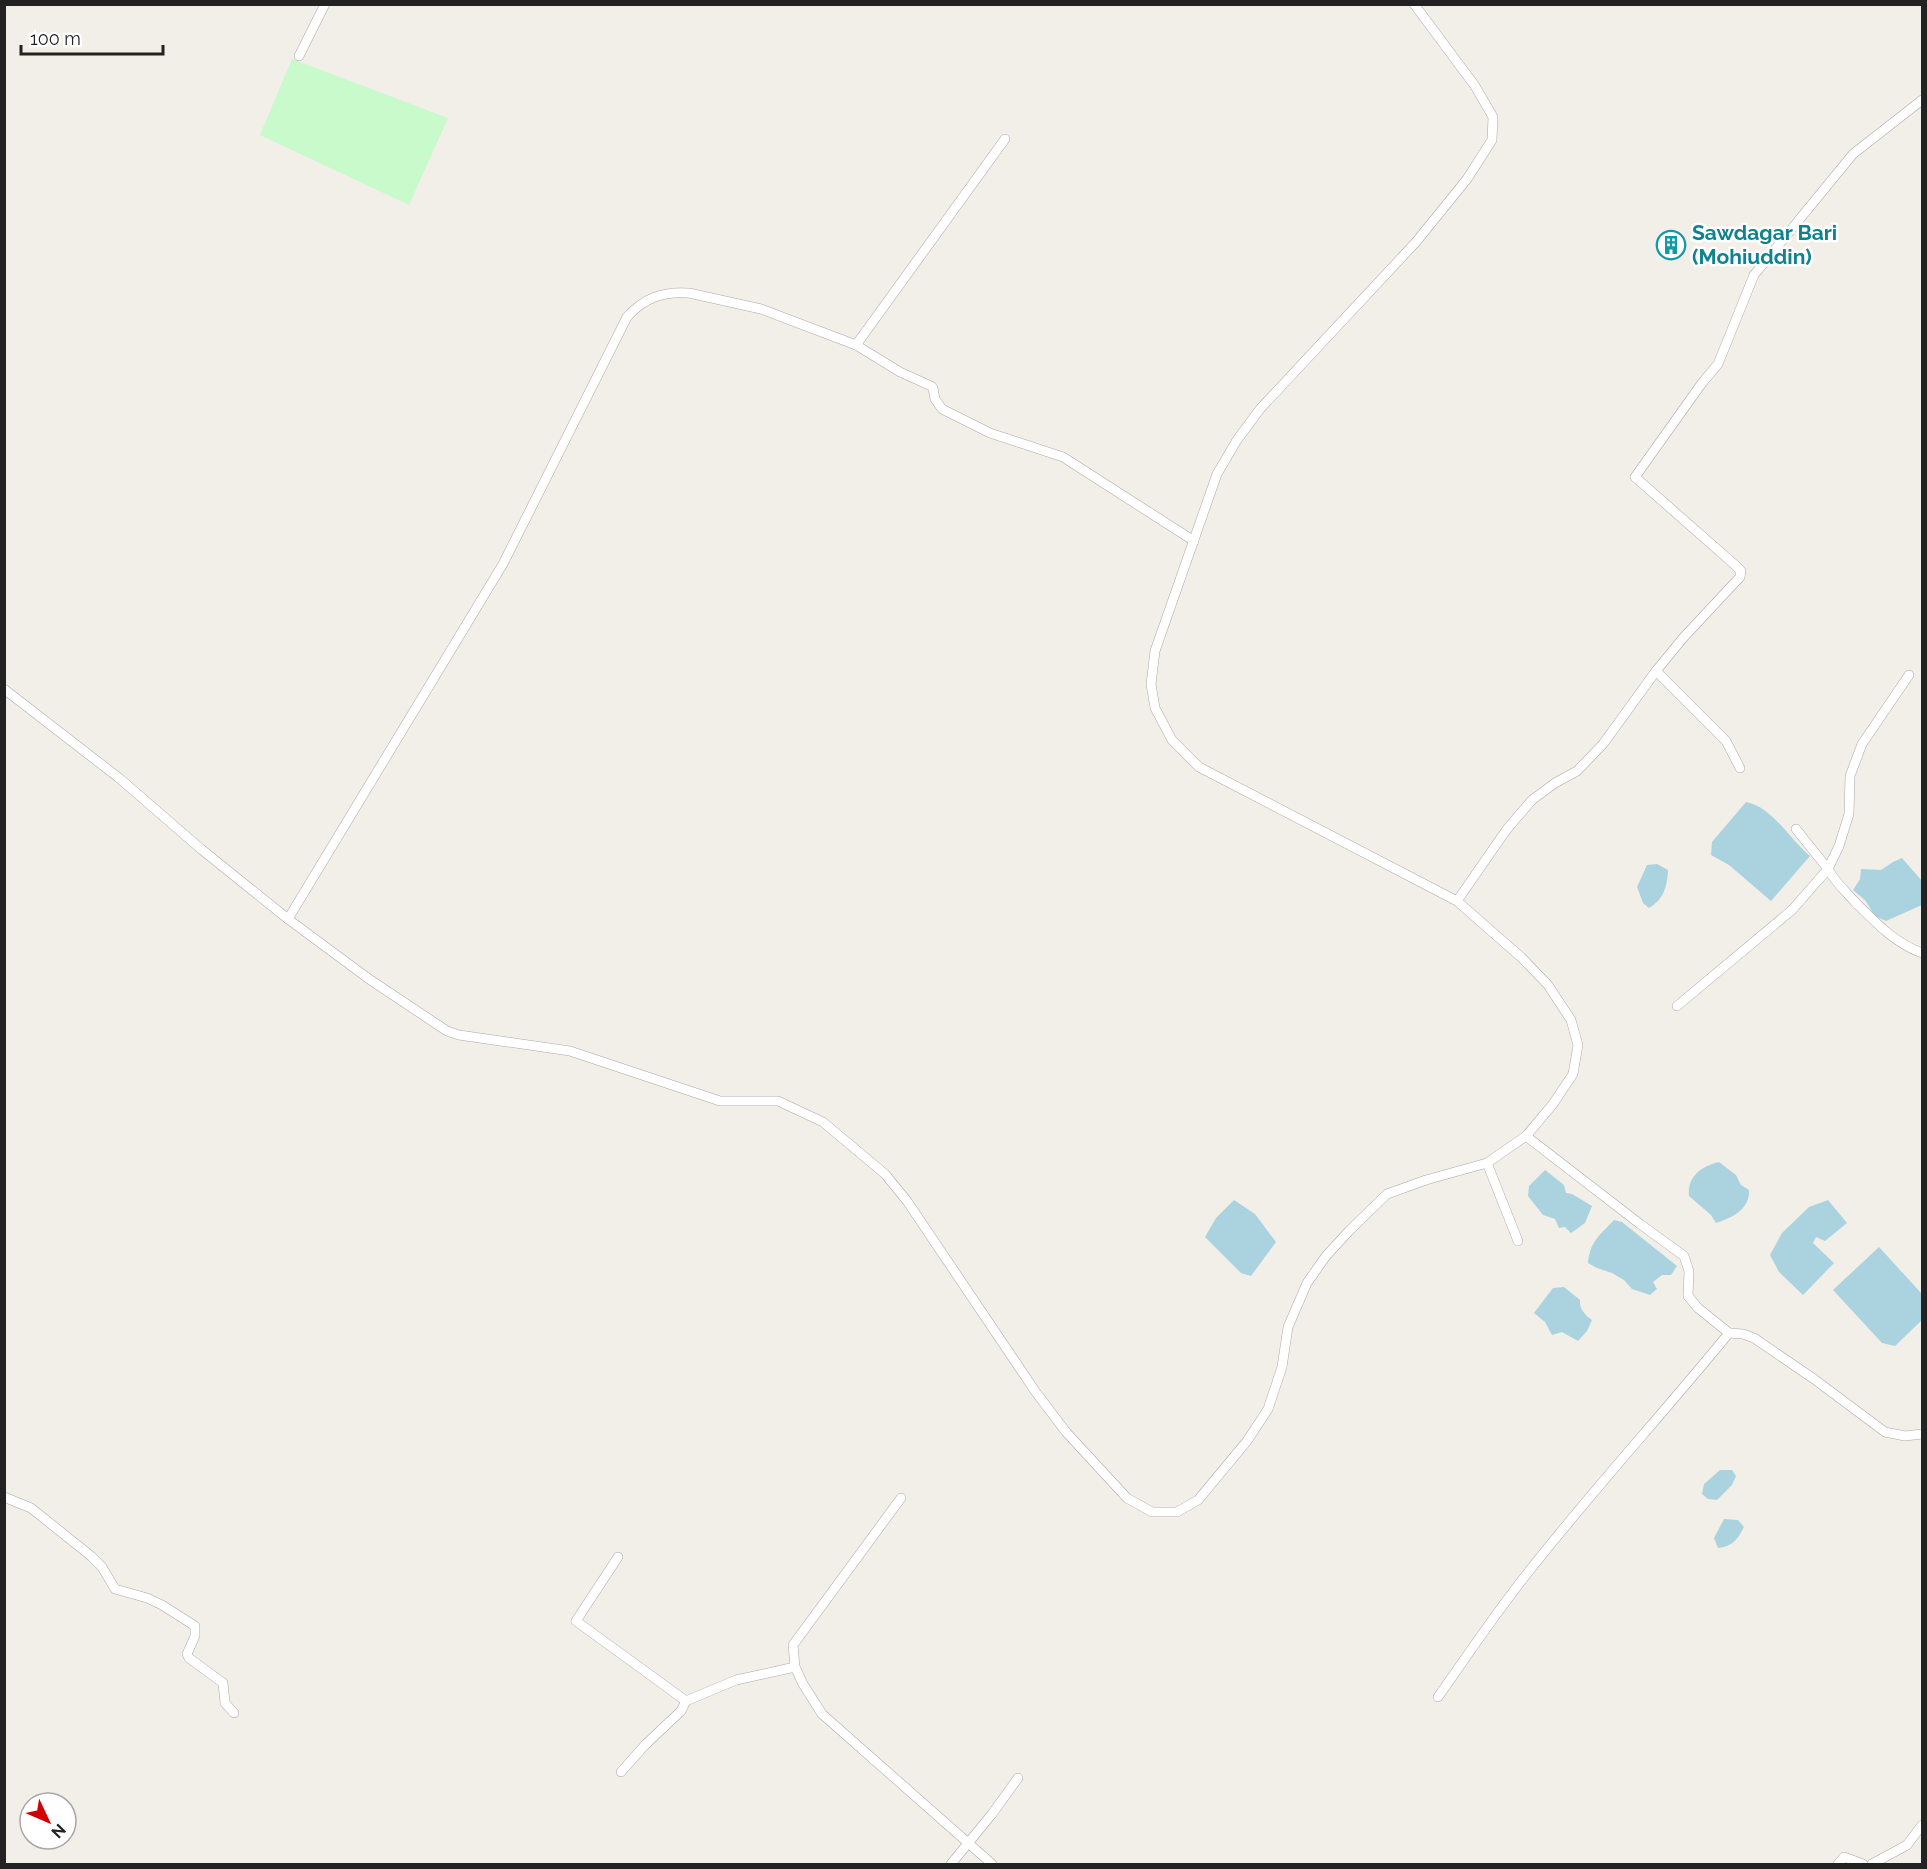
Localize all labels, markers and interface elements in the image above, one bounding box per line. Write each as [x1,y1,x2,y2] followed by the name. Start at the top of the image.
[21,18,164,56] scale bar
[30,28,81,49] text: 100 m
[1692,220,1837,269] place label: Sawdagar Bari (Mohiuddin)
[1655,229,1687,261] building icon: Sawdagar Bari (Mohiuddin)
[18,1791,78,1851] north arrow
[47,1820,70,1842] text: N

